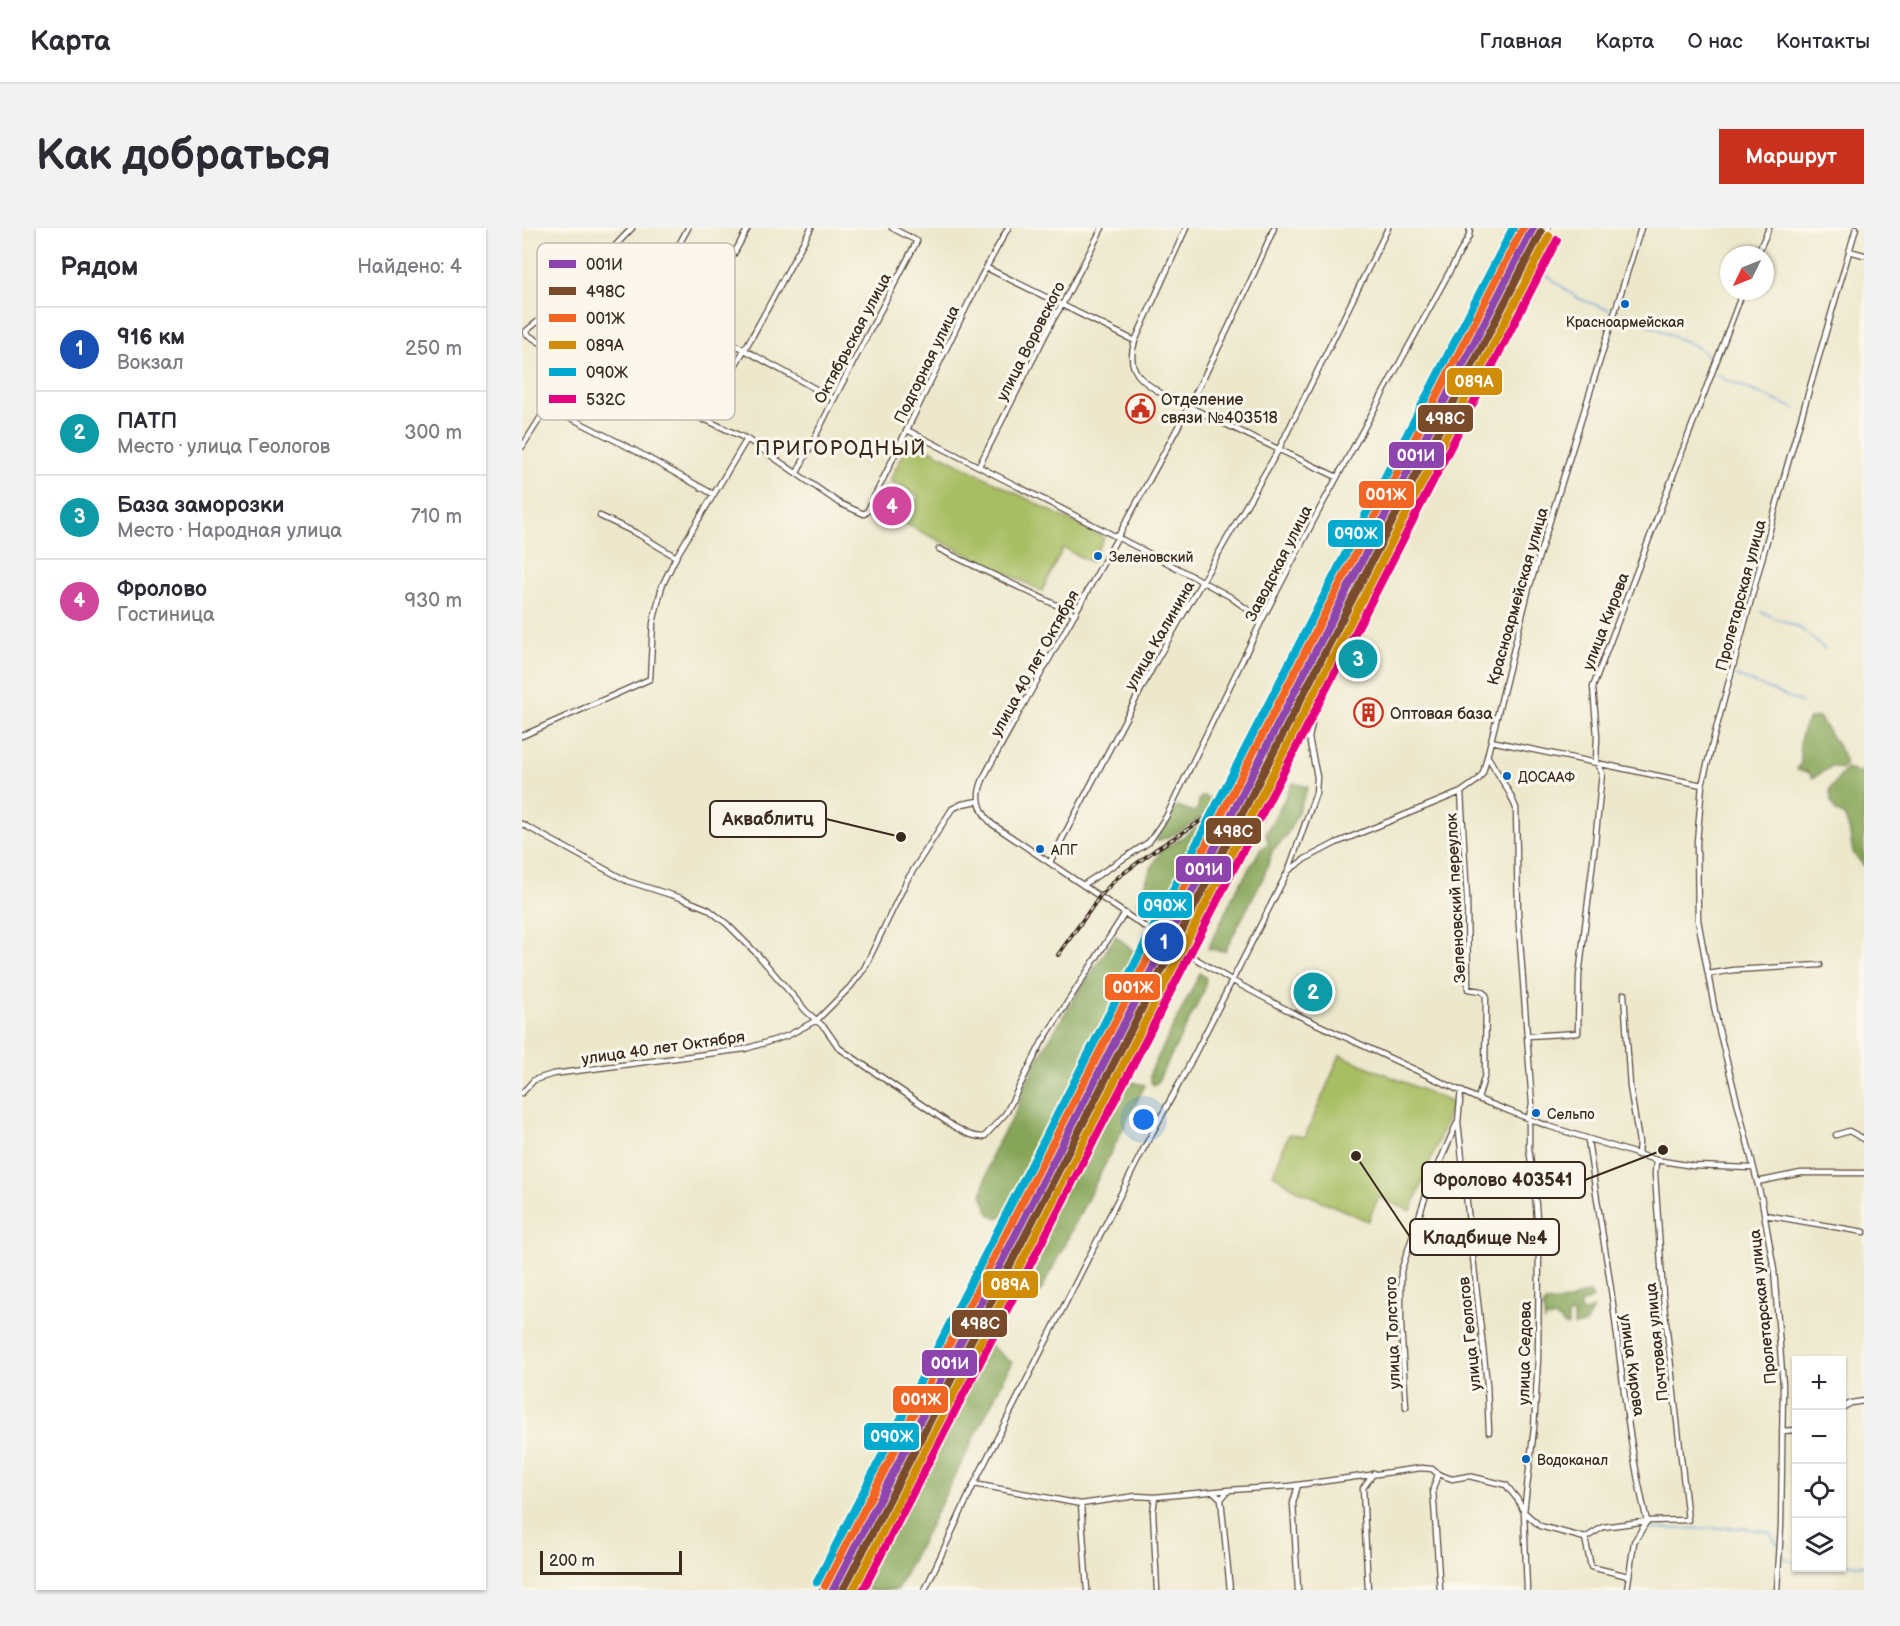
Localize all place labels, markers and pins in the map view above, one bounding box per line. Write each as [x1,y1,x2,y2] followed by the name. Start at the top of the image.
[1619,298,1631,310] marker: Красноармейская
[1566,314,1685,331] place label: Красноармейская
[1161,391,1278,428] place label: Отделение связи №403518
[1124,392,1156,424] public building icon: Отделение связи №403518
[872,484,911,528] pin: 4
[1109,549,1193,566] place label: Зеленовский
[1092,550,1104,562] marker: Зеленовский
[1338,636,1378,682] pin: 3
[1353,697,1385,729] building icon: Оптовая база
[1390,705,1493,724] place label: Оптовая база
[1518,769,1575,786] place label: ДОСААФ
[1501,770,1513,782] marker: ДОСААФ
[710,801,826,837] callout: Акваблитц
[1050,842,1078,859] place label: АПГ
[1034,843,1046,855] marker: АПГ
[1144,920,1184,964] pin: 1
[1294,970,1332,1014] pin: 2
[1547,1106,1595,1123] place label: Сельпо
[1530,1107,1542,1119] marker: Сельпо
[1422,1162,1585,1198] callout: Фролово 403541
[1410,1219,1559,1255] callout: Кладбище №4
[1537,1452,1608,1469] place label: Водоканал
[1520,1453,1532,1465] marker: Водоканал

